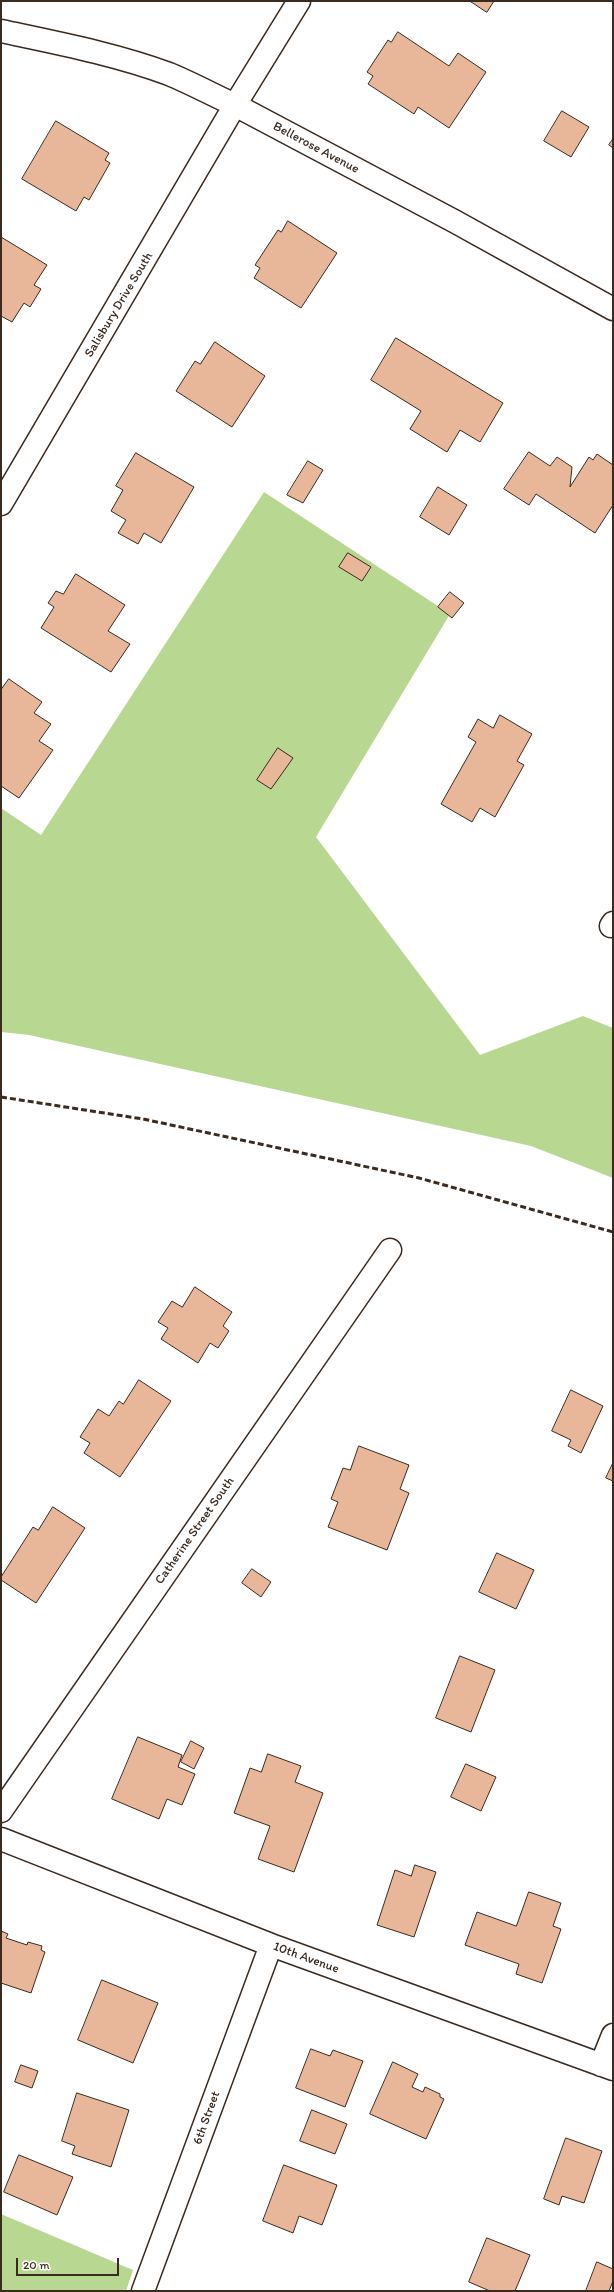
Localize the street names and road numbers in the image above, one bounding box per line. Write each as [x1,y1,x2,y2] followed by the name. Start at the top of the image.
[270,119,362,177] street label: Bellerose Avenue
[81,250,157,360] street label: Salisbury Drive South
[152,1474,238,1588] street label: Catherine Street South
[271,1939,341,1977] street label: 10th Avenue
[190,2089,224,2147] street label: 6th Street

